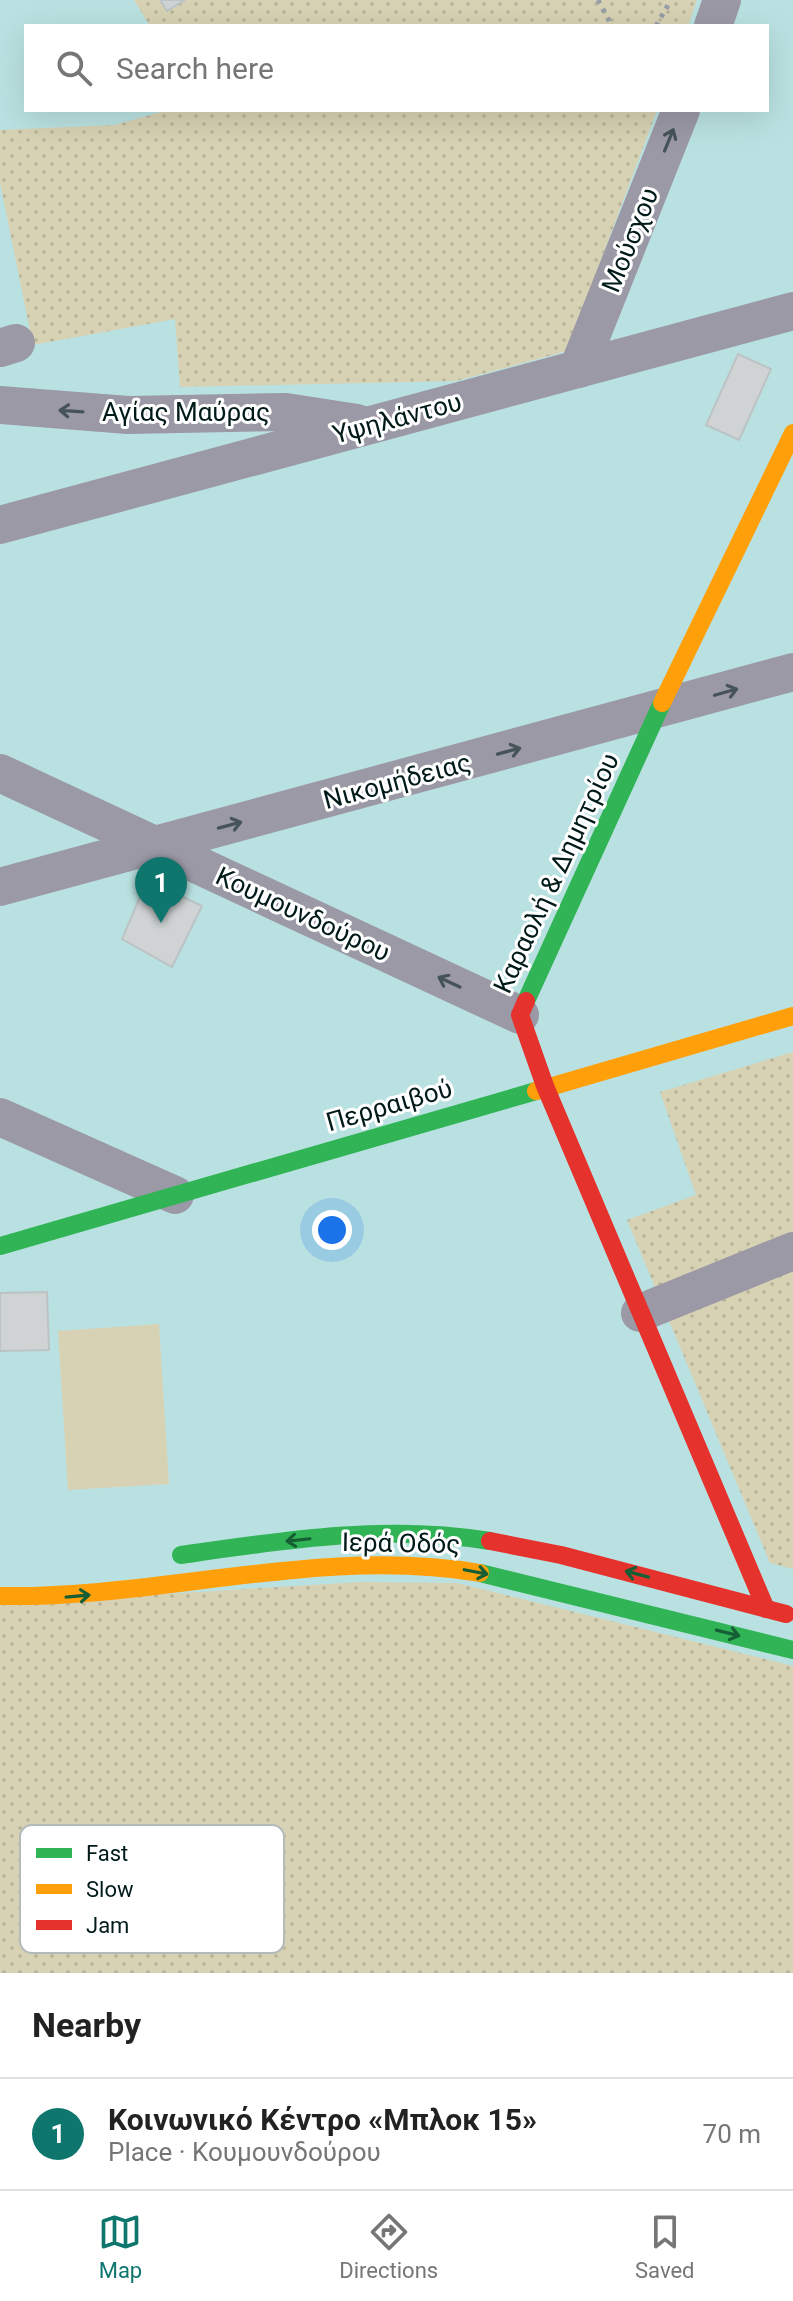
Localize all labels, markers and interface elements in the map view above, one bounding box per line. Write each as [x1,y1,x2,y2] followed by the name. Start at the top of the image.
[24,24,769,112] search box
[52,46,96,90] icon: search
[116,51,274,86] text: Search here
[663,128,677,153] one-way arrow
[596,183,664,297] street label: Μούσχου
[329,386,465,450] street label: Υψηλάντου
[102,397,270,427] street label: Αγίας Μαύρας
[58,403,85,418] one-way arrow
[712,683,738,698] one-way arrow
[495,743,521,758] one-way arrow
[320,747,474,815] street label: Νικομήδειας
[487,748,625,998] street label: Καραολή & Δημητρίου
[217,817,243,832] one-way arrow
[135,857,187,923] pin: 1
[211,861,395,967] street label: Κουμουνδούρου
[437,974,461,989] one-way arrow
[323,1073,455,1137] street label: Περραιβού
[312,1210,352,1250] your location
[342,1527,460,1559] street label: Ιερά Οδός
[285,1533,311,1548] one-way arrow
[462,1565,488,1580] one-way arrow
[625,1566,651,1581] one-way arrow
[64,1589,91,1604] one-way arrow
[715,1627,741,1642] one-way arrow
[20,1825,284,1953] legend
[86,1841,128,1866] text: Fast
[86,1877,134,1902] text: Slow
[86,1913,129,1938] text: Jam
[32,2005,141,2045] text: Nearby
[108,2102,537,2137] text: Κοινωνικό Κέντρο «Μπλοκ 15»
[51,2119,65,2149] text: 1
[703,2119,761,2149] text: 70 m
[108,2137,381,2167] text: Place · Κουμουνδούρου
[98,2210,142,2283] tab: Map
[339,2210,438,2283] tab: Directions
[635,2210,695,2283] tab: Saved

